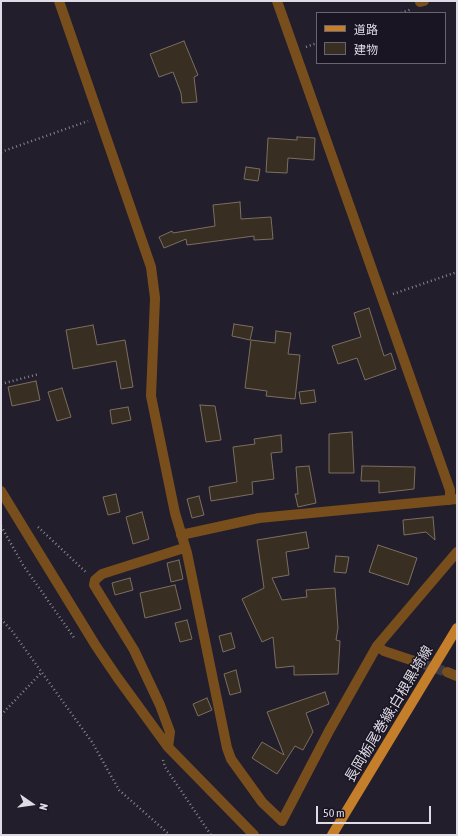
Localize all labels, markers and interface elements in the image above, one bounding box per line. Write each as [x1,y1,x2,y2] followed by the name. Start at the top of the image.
[316,12,446,64] legend
[354,23,378,37] text: 道路
[354,43,378,57] text: 建物
[342,643,436,785] street label: 長岡栃尾巻線;白根黒埼線
[12,784,52,824] north arrow
[318,798,433,824] scale bar
[37,802,50,811] text: N
[323,806,345,820] text: 50 m

